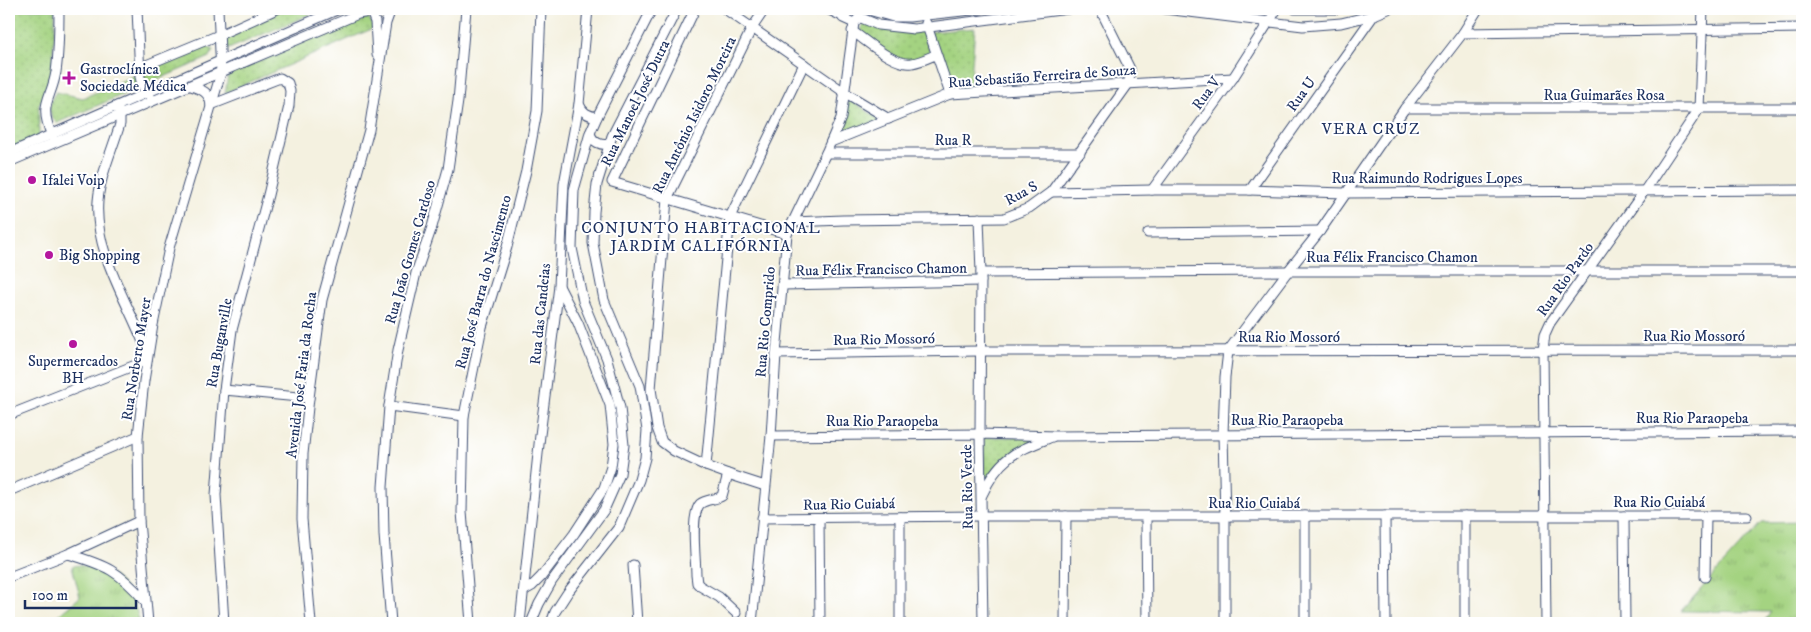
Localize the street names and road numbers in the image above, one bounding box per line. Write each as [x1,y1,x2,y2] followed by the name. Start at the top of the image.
[648,33,741,197] street label: Rua Antônio Isidoro Moreira
[597,36,675,170] street label: Rua Manoel José Dutra
[947,60,1137,93] street label: Rua Sebastião Ferreira de Souza
[1188,73,1225,114] street label: Rua V
[1283,73,1320,115] street label: Rua U
[1543,86,1665,105] street label: Rua Guimarães Rosa
[935,131,971,150] street label: Rua R
[1331,169,1523,188] street label: Rua Raimundo Rodrigues Lopes
[1001,177,1041,210] street label: Rua S
[381,178,440,326] street label: Rua João Gomes Cardoso
[451,193,516,371] street label: Rua José Barra do Nascimento
[1533,238,1598,320] street label: Rua Rio Pardo
[1306,248,1478,267] street label: Rua Félix Francisco Chamon
[795,258,967,280] street label: Rua Félix Francisco Chamon
[526,262,555,366] street label: Rua das Candeias
[751,266,780,378] street label: Rua Rio Comprido
[282,290,321,459] street label: Avenida José Faria da Rocha
[117,296,156,422] street label: Rua Norberto Mayer
[202,297,237,389] street label: Rua Buganville
[1643,327,1745,346] street label: Rua Rio Mossoró
[1238,328,1340,347] street label: Rua Rio Mossoró
[833,329,935,350] street label: Rua Rio Mossoró
[1636,409,1749,428] street label: Rua Rio Paraopeba
[1231,411,1344,430] street label: Rua Rio Paraopeba
[826,412,939,431] street label: Rua Rio Paraopeba
[957,444,978,530] street label: Rua Rio Verde
[1613,493,1706,512] street label: Rua Rio Cuiabá
[803,494,896,515] street label: Rua Rio Cuiabá
[1208,494,1301,513] street label: Rua Rio Cuiabá

